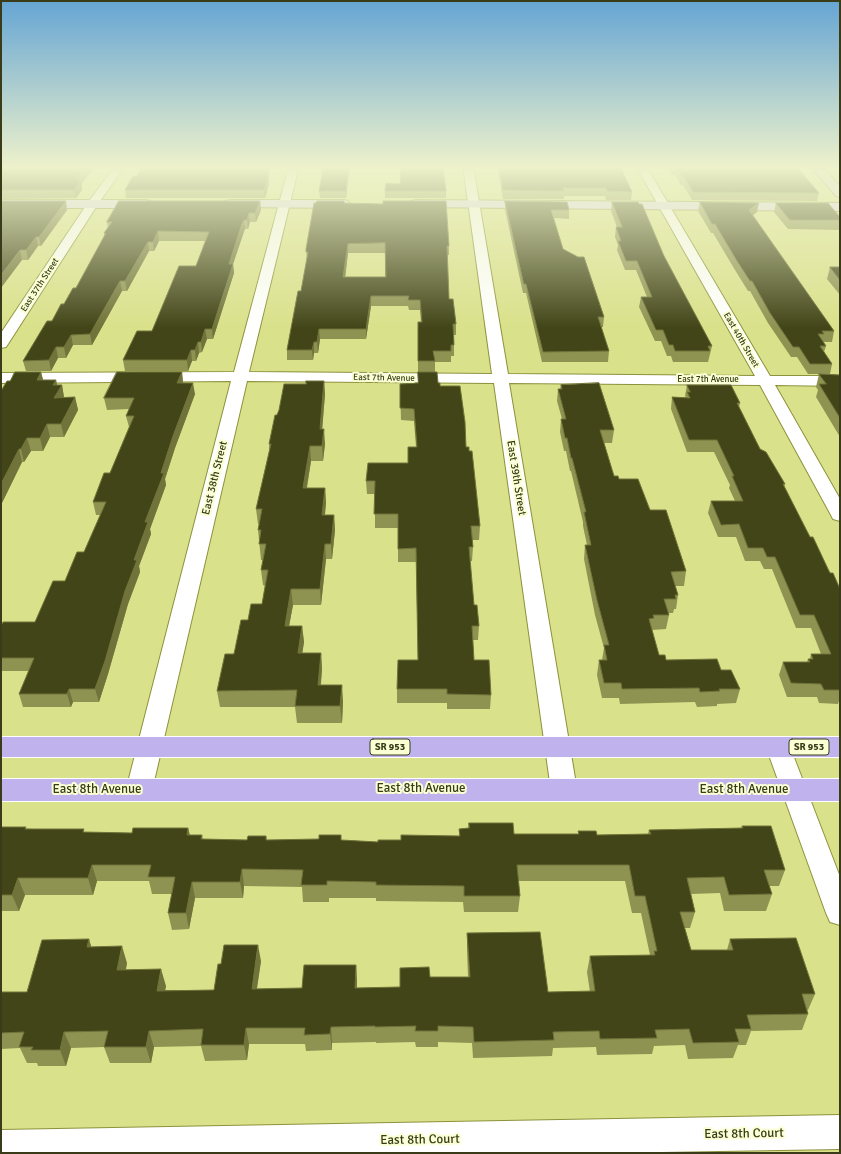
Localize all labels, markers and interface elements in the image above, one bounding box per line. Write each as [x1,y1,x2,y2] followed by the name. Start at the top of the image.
[19,256,61,314] street label: East 37th Street
[721,311,761,369] street label: East 40th Street
[353,372,415,384] street label: East 7th Avenue
[677,375,739,385] street label: East 7th Avenue
[199,440,231,516] street label: East 38th Street
[504,440,528,516] street label: East 39th Street
[370,739,410,755] road number: SR 953
[789,739,829,755] road number: SR 953
[376,781,466,797] street label: East 8th Avenue
[52,782,142,798] street label: East 8th Avenue
[699,782,789,798] street label: East 8th Avenue
[704,1126,784,1142] street label: East 8th Court
[380,1132,460,1148] street label: East 8th Court

